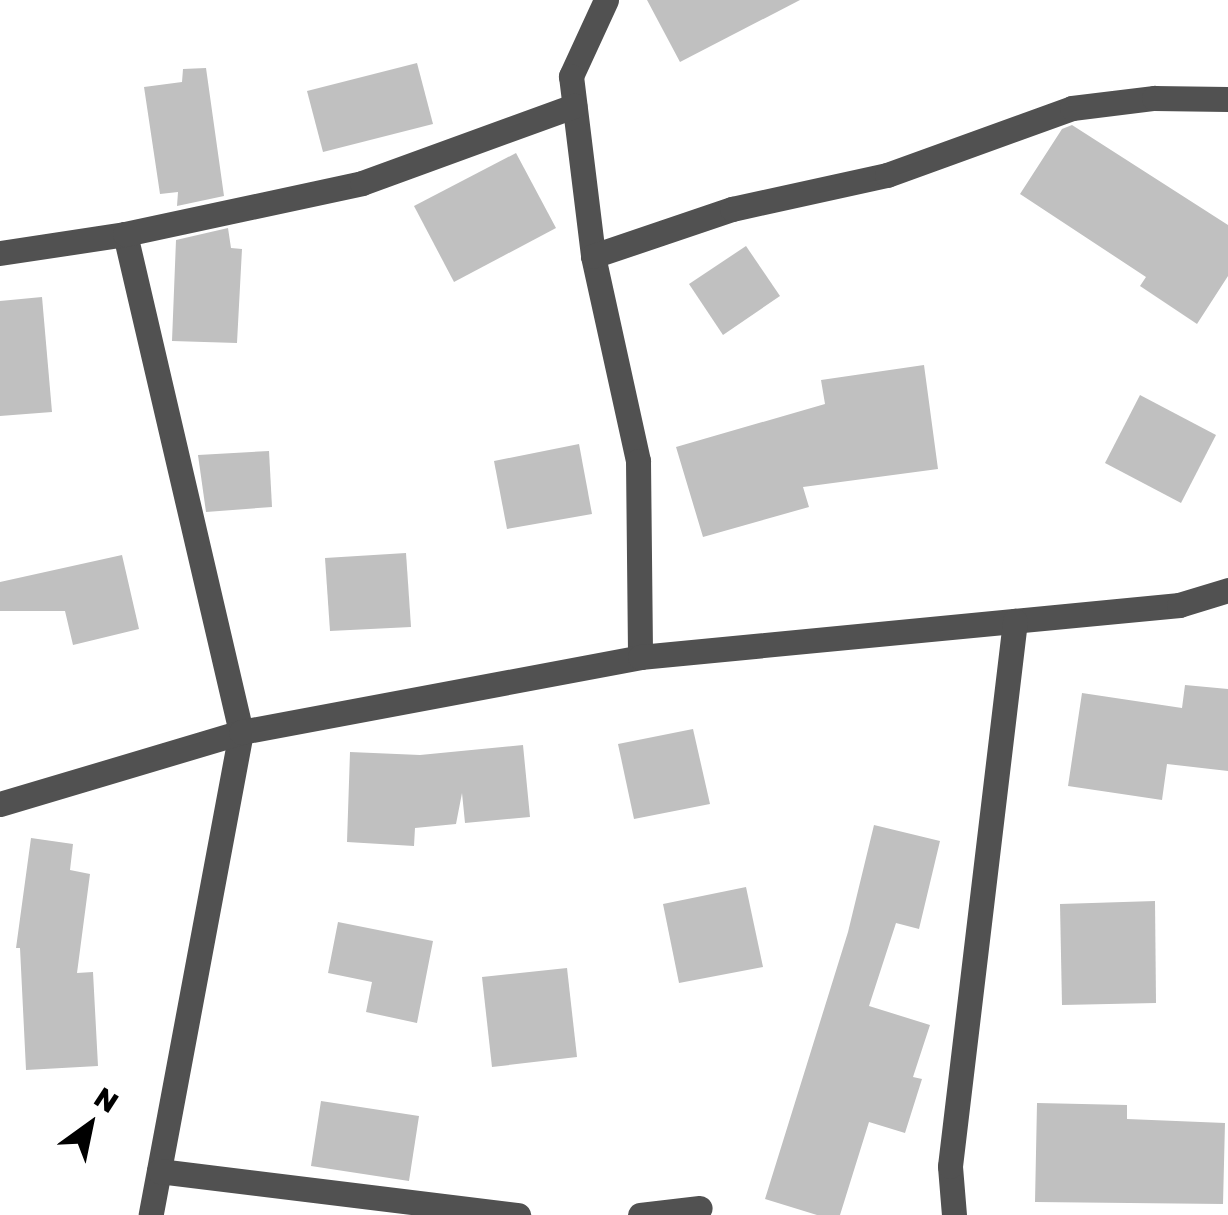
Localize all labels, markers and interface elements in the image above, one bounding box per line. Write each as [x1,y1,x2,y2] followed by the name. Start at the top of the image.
[40,1075,140,1175] north arrow
[89,1080,125,1119] text: N

